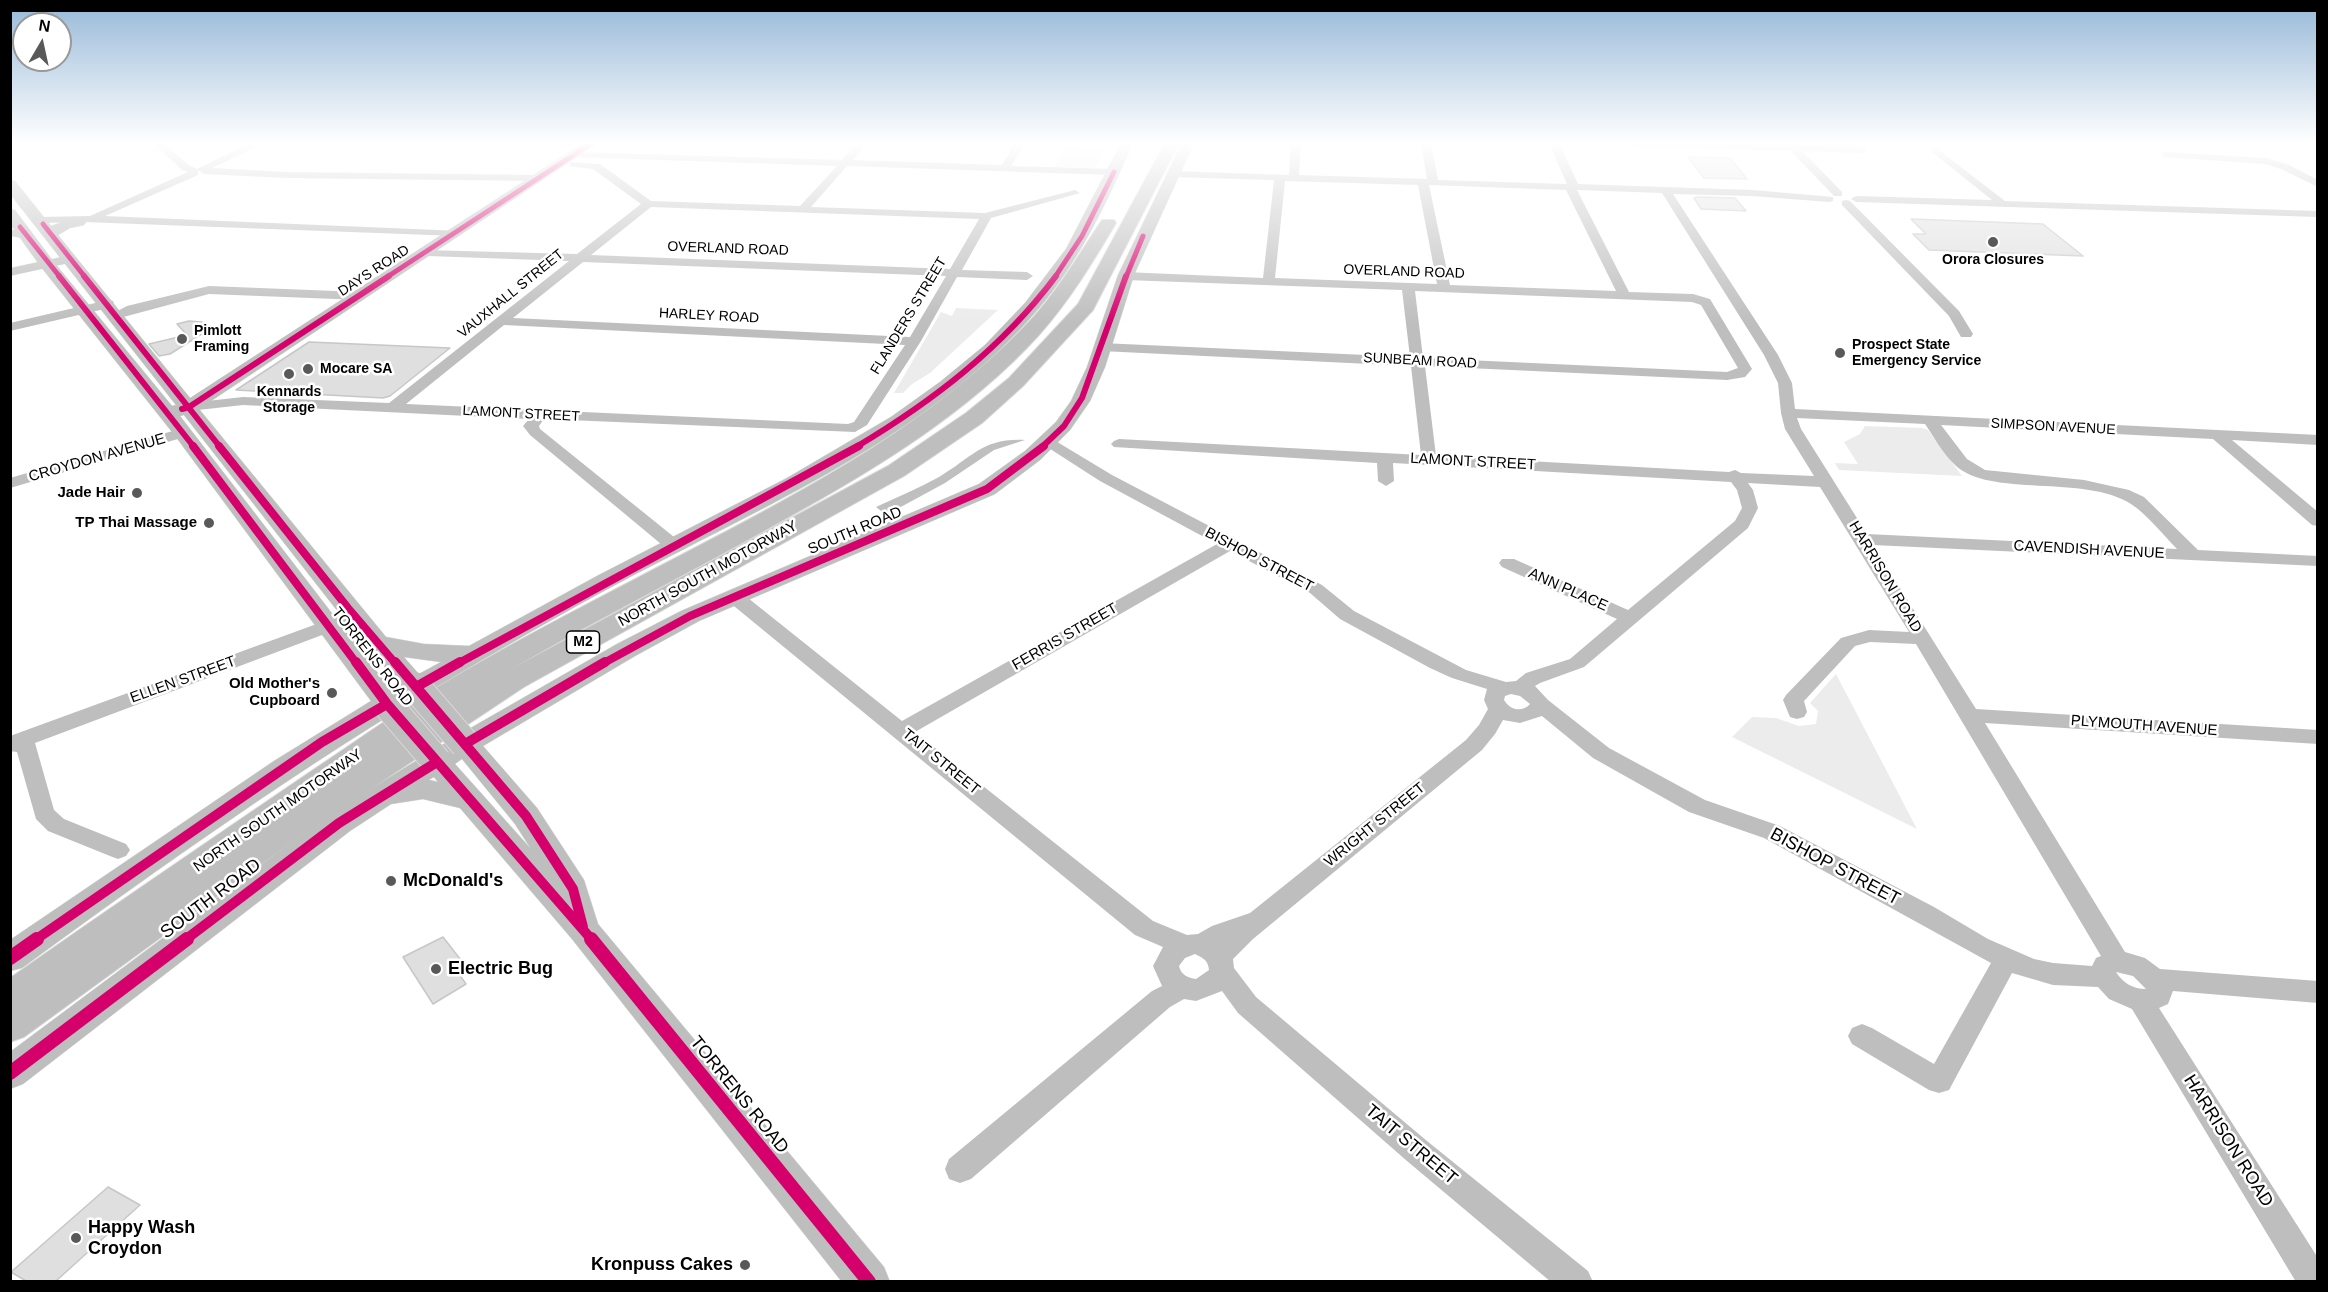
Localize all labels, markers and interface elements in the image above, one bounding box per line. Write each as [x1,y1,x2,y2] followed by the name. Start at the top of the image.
[12,12,72,72] north arrow
[38,16,52,35] text: N
[1986,235,2000,249] marker: Orora Closures
[667,238,789,260] street label: OVERLAND ROAD
[335,242,413,300] street label: DAYS ROAD
[455,246,567,342] street label: VAUXHALL STREET
[1942,252,2044,268] place label: Orora Closures
[867,254,951,378] street label: FLANDERS STREET
[1343,261,1465,283] street label: OVERLAND ROAD
[658,305,760,327] street label: HARLEY ROAD
[194,323,249,356] place label: Pimlott Framing
[175,332,189,346] marker: Pimlott Framing
[1852,337,1981,370] place label: Prospect State Emergency Service
[1833,346,1847,360] marker: Prospect State Emergency Service
[1363,350,1477,372] street label: SUNBEAM ROAD
[320,361,392,377] place label: Mocare SA
[301,362,315,376] marker: Mocare SA
[282,367,296,381] marker: Kennards Storage
[257,384,321,416] place label: Kennards Storage
[462,403,580,425] street label: LAMONT STREET
[1990,415,2116,439] street label: SIMPSON AVENUE
[27,430,167,486] street label: CROYDON AVENUE
[1410,450,1536,474] street label: LAMONT STREET
[57,484,125,502] place label: Jade Hair
[130,486,144,500] marker: Jade Hair
[805,503,905,559] street label: SOUTH ROAD
[75,514,197,532] place label: TP Thai Massage
[202,516,216,530] marker: TP Thai Massage
[615,517,801,631] street label: NORTH SOUTH MOTORWAY
[1845,518,1925,636] street label: HARRISON ROAD
[1202,524,1316,596] street label: BISHOP STREET
[2013,537,2165,563] street label: CAVENDISH AVENUE
[1526,564,1610,616] street label: ANN PLACE
[1009,600,1121,674] street label: FERRIS STREET
[328,604,416,710] street label: TORRENS ROAD
[566,631,600,653] road number: M2
[128,653,238,707] street label: ELLEN STREET
[229,675,320,710] place label: Old Mother's Cupboard
[325,686,339,700] marker: Old Mother's Cupboard
[2070,712,2218,740] street label: PLYMOUTH AVENUE
[899,725,983,799] street label: TAIT STREET
[190,746,366,876] street label: NORTH SOUTH MOTORWAY
[1321,779,1429,871] street label: WRIGHT STREET
[1766,824,1904,910] street label: BISHOP STREET
[157,854,265,944] street label: SOUTH ROAD
[403,870,503,892] place label: McDonald's
[384,874,398,888] marker: McDonald's
[448,958,553,980] place label: Electric Bug
[429,962,443,976] marker: Electric Bug
[685,1032,793,1158] street label: TORRENS ROAD
[2179,1071,2277,1211] street label: HARRISON ROAD
[1361,1100,1461,1190] street label: TAIT STREET
[88,1217,195,1260] place label: Happy Wash Croydon
[69,1231,83,1245] marker: Happy Wash Croydon
[591,1254,733,1276] place label: Kronpuss Cakes
[738,1258,752,1272] marker: Kronpuss Cakes

